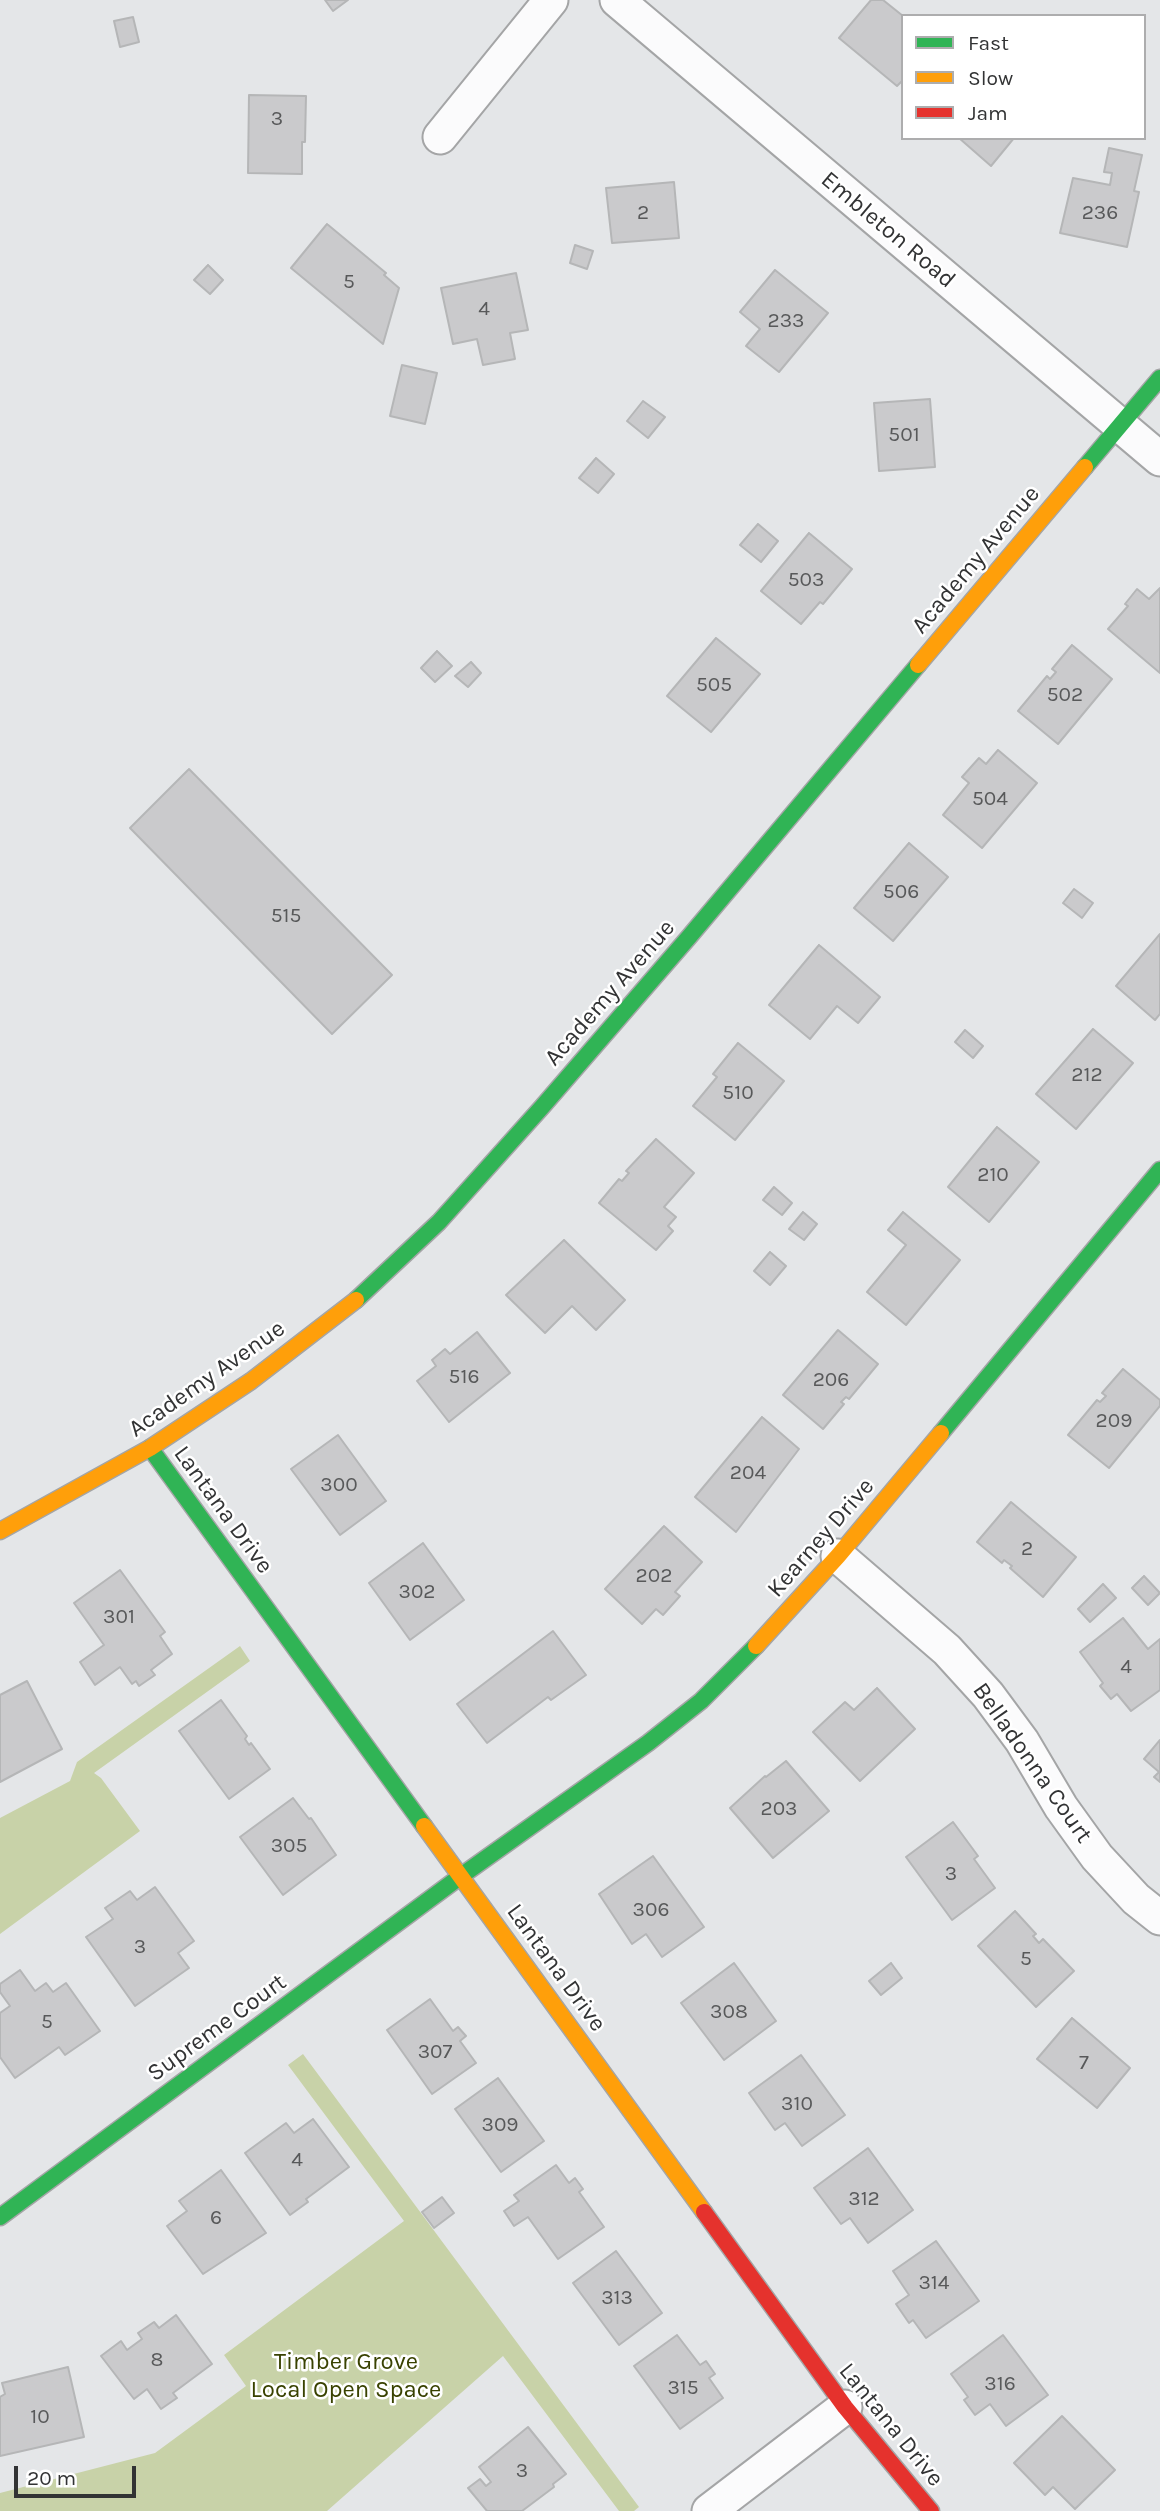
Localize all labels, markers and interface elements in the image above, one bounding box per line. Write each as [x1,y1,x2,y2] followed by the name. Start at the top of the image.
[901,14,1146,140] legend
[968,31,1009,55] text: Fast
[968,66,1013,90] text: Slow
[968,101,1008,125] text: Jam
[271,106,283,132] house number: 3
[815,165,961,295] street label: Embleton Road
[637,200,649,226] house number: 2
[1082,200,1118,226] house number: 236
[343,269,355,295] house number: 5
[478,296,490,322] house number: 4
[768,308,804,334] house number: 233
[888,422,920,448] house number: 501
[906,480,1046,640] street label: Academy Avenue
[788,567,824,593] house number: 503
[696,672,732,698] house number: 505
[1047,682,1083,708] house number: 502
[972,786,1008,812] house number: 504
[883,879,919,905] house number: 506
[271,903,301,929] house number: 515
[539,914,681,1072] street label: Academy Avenue
[1071,1062,1103,1088] house number: 212
[722,1080,754,1106] house number: 510
[977,1162,1009,1188] house number: 210
[123,1314,291,1444] street label: Academy Avenue
[449,1364,479,1390] house number: 516
[813,1367,849,1393] house number: 206
[1096,1408,1132,1434] house number: 209
[167,1441,279,1579] street label: Lantana Drive
[730,1460,766,1486] house number: 204
[320,1472,358,1498] house number: 300
[761,1473,881,1603] street label: Kearney Drive
[1021,1536,1033,1562] house number: 2
[636,1563,672,1589] house number: 202
[398,1579,436,1605] house number: 302
[103,1604,135,1630] house number: 301
[1120,1654,1132,1680] house number: 4
[966,1677,1098,1849] street label: Belladonna Court
[760,1796,798,1822] house number: 203
[271,1833,307,1859] house number: 305
[945,1861,957,1887] house number: 3
[633,1897,669,1923] house number: 306
[500,1899,612,2037] street label: Lantana Drive
[134,1934,146,1960] house number: 3
[1020,1946,1032,1972] house number: 5
[142,1968,292,2088] street label: Supreme Court
[710,1999,748,2025] house number: 308
[41,2009,53,2035] house number: 5
[418,2039,452,2065] house number: 307
[1079,2050,1089,2076] house number: 7
[781,2091,813,2117] house number: 310
[481,2112,519,2138] house number: 309
[291,2147,303,2173] house number: 4
[848,2186,880,2212] house number: 312
[210,2205,222,2231] house number: 6
[918,2270,950,2296] house number: 314
[601,2285,633,2311] house number: 313
[151,2347,163,2373] house number: 8
[251,2348,441,2404] park label: Timber Grove Local Open Space
[832,2357,950,2493] street label: Lantana Drive
[984,2371,1016,2397] house number: 316
[667,2375,699,2401] house number: 315
[30,2404,50,2430] house number: 10
[18,2452,140,2496] scale bar
[516,2458,528,2484] house number: 3
[27,2466,76,2490] text: 20 m

